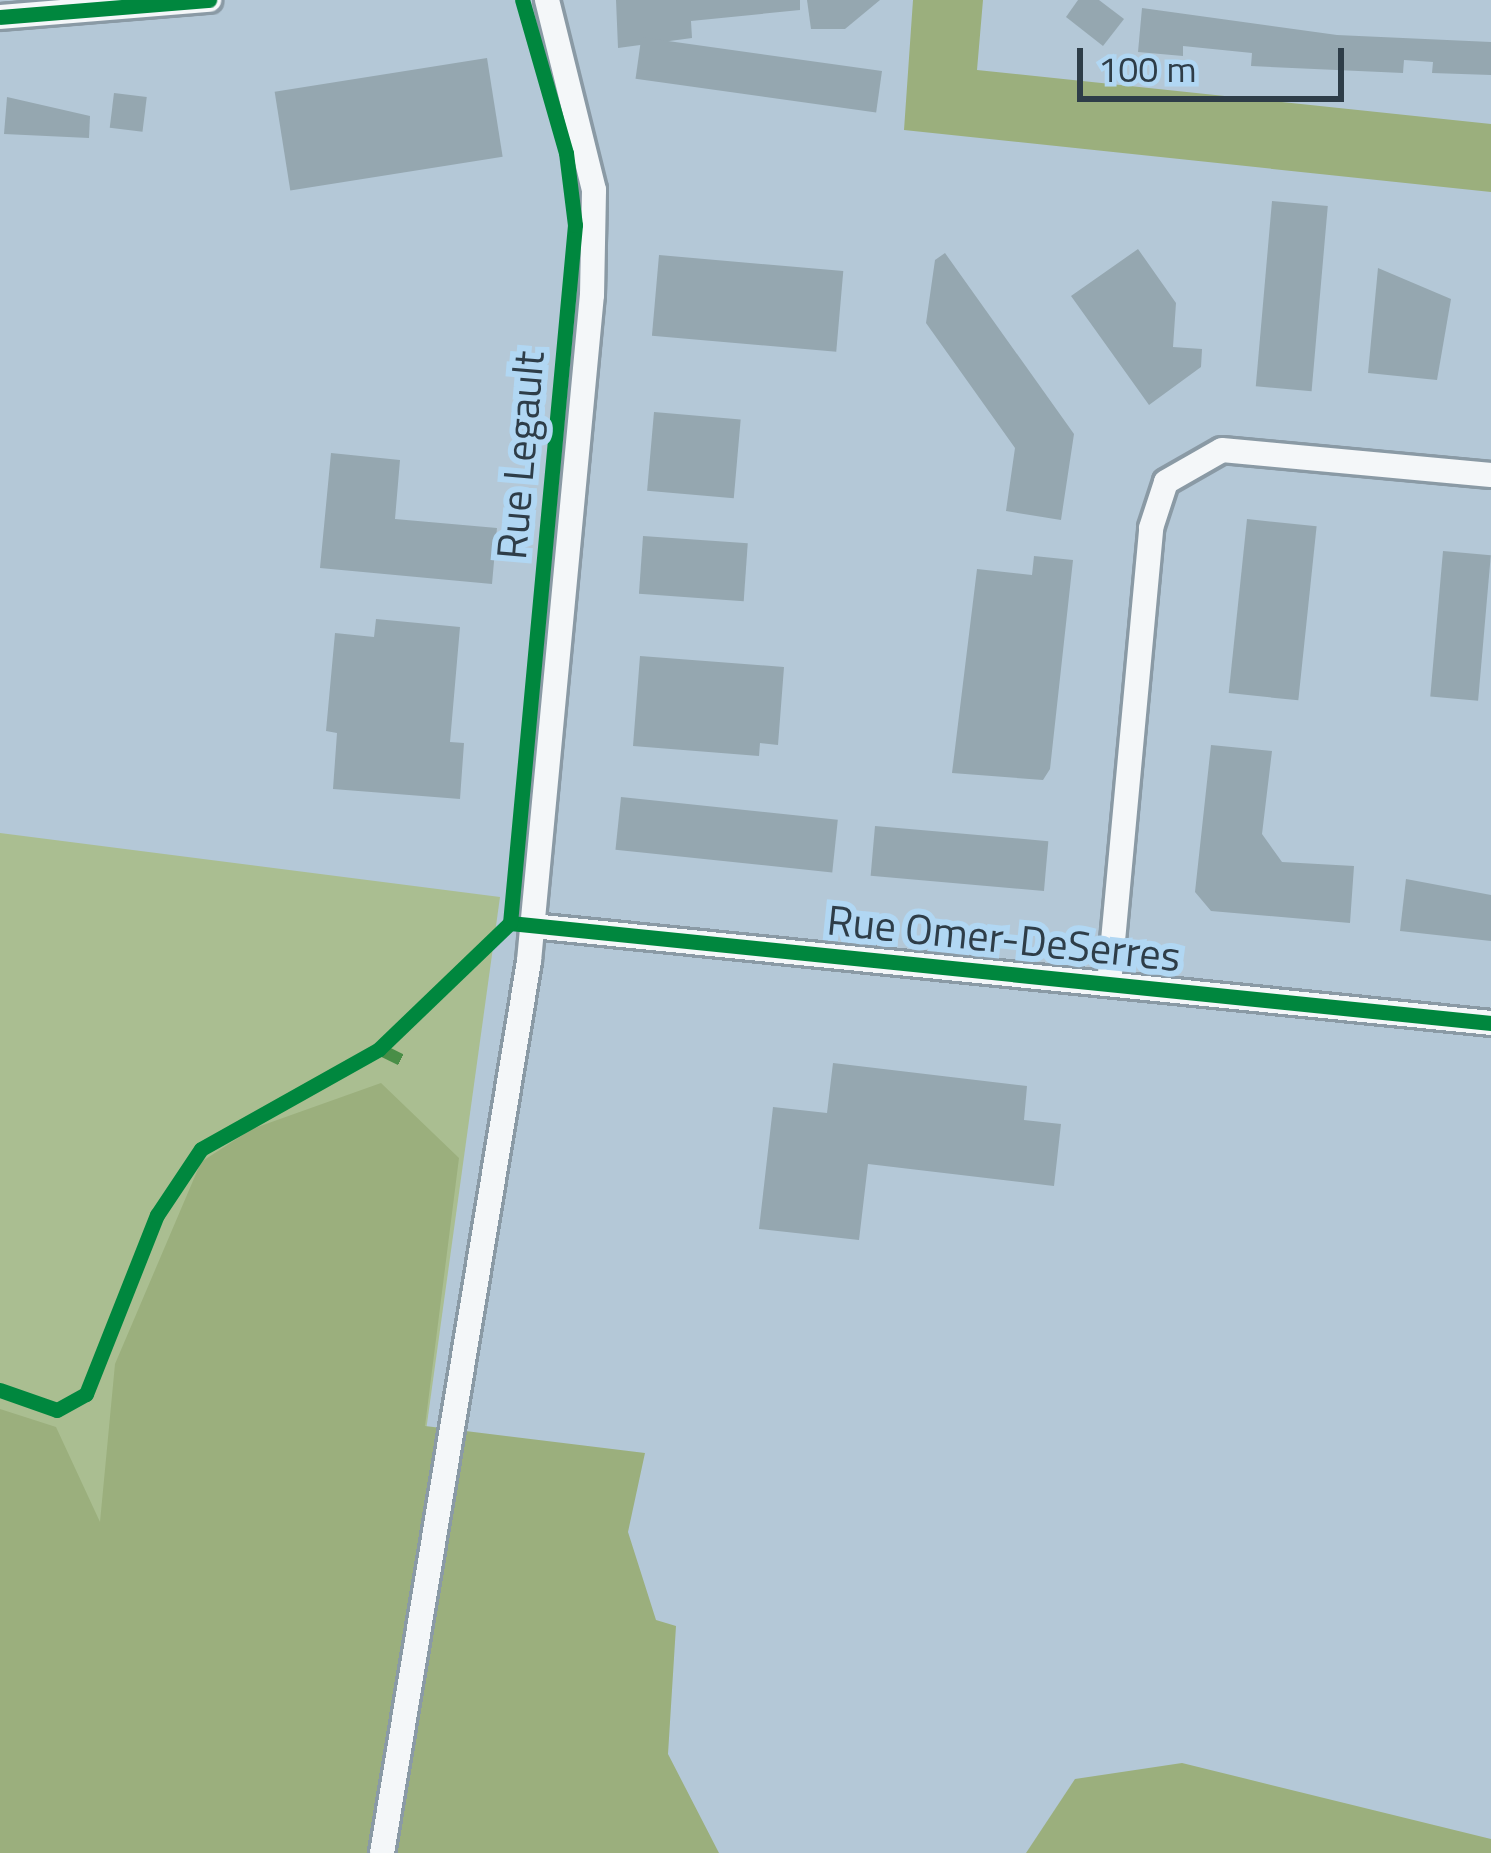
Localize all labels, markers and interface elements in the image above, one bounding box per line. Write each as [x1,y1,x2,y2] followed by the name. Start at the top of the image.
[1083,24,1350,98] scale bar
[1098,41,1197,96] text: 100 m
[485,349,553,561] street label: Rue Legault
[825,893,1183,981] street label: Rue Omer-DeSerres

